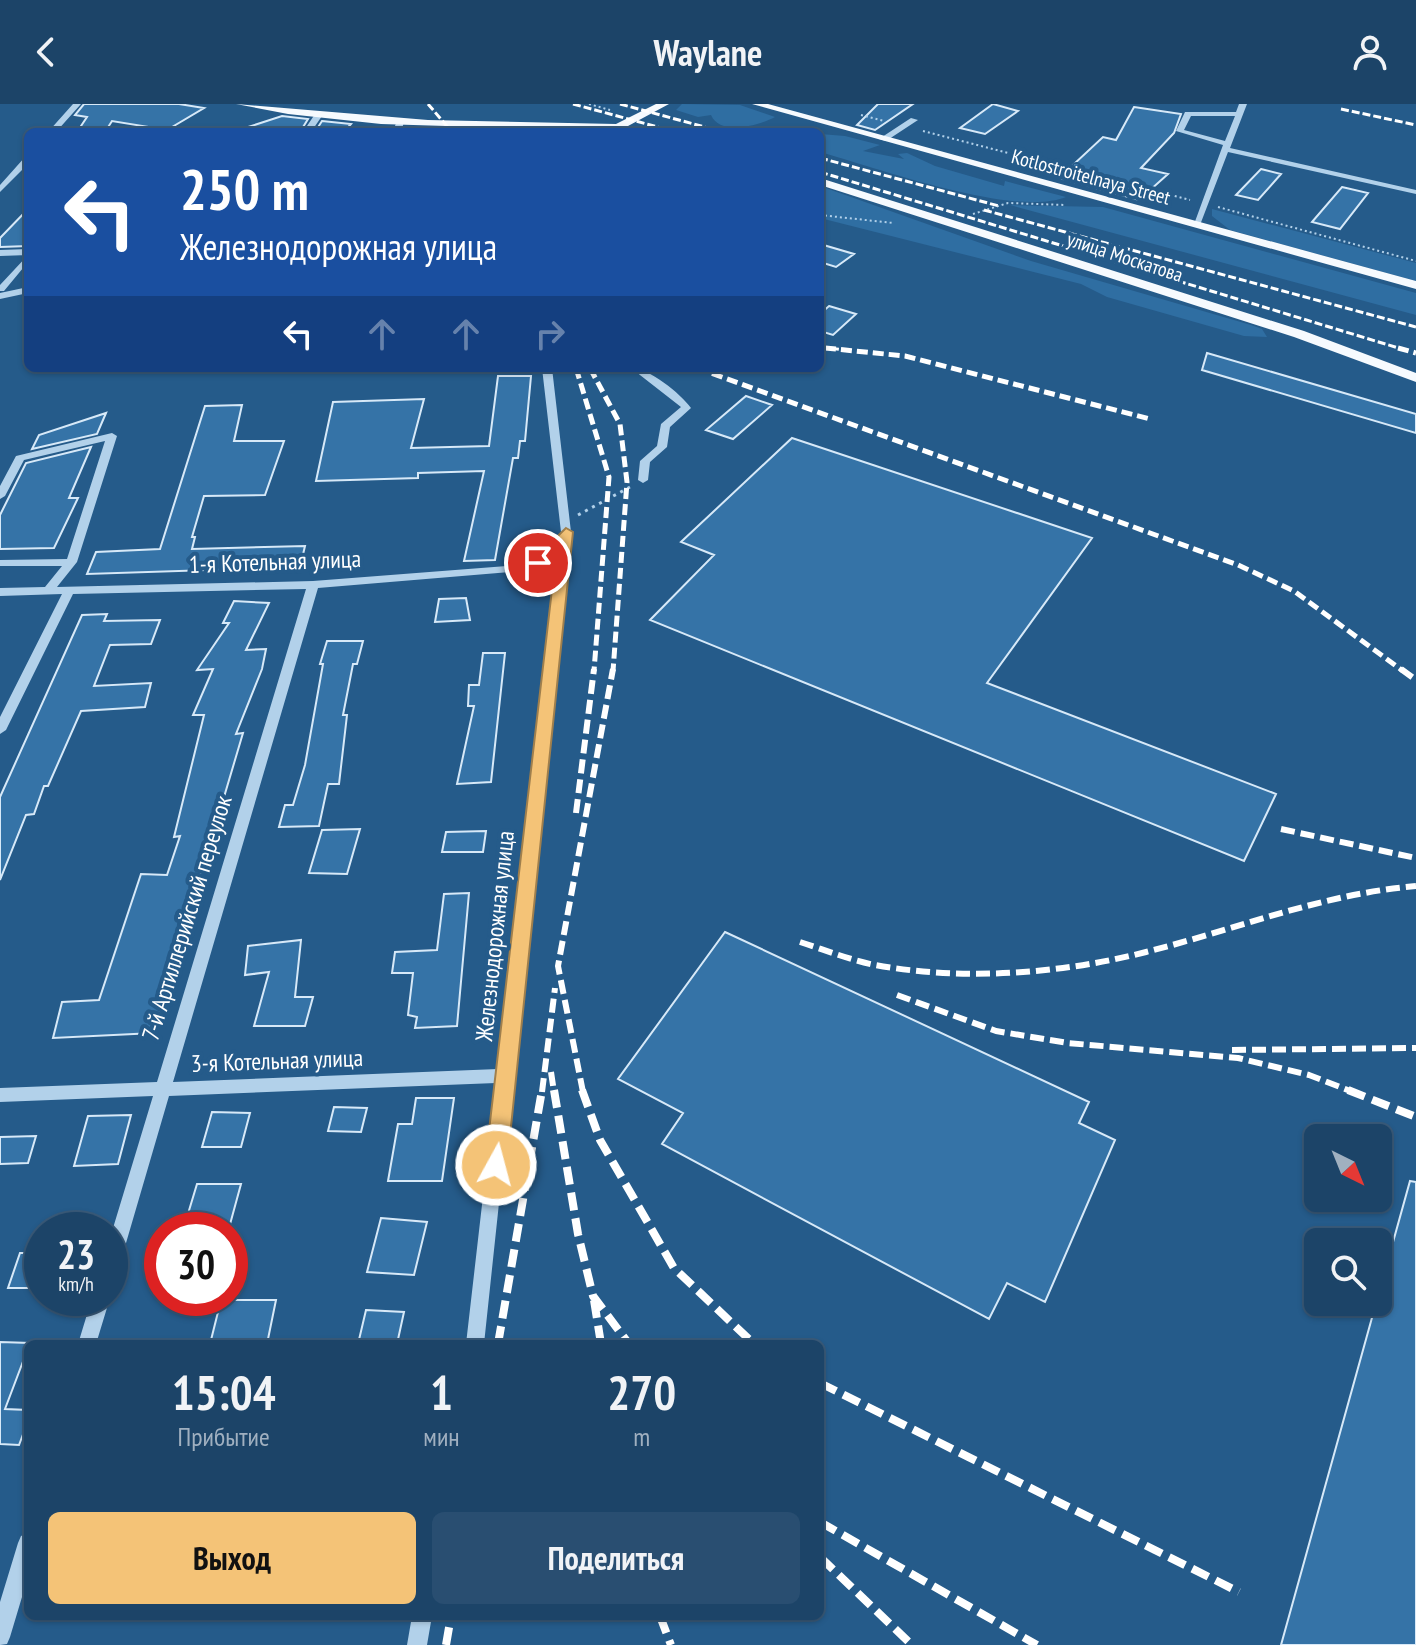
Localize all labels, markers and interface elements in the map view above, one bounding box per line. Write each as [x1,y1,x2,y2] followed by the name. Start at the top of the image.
[654,29,762,76] text: Waylane
[24,30,68,74] icon: back
[1348,30,1392,74] icon: person
[1009,143,1174,211] street label: Kotlostroitelnaya Street
[180,153,309,225] text: 250 m
[48,160,152,264] icon: left
[180,223,497,270] text: Железнодорожная улица
[1064,226,1186,288] street label: улица Москатова
[276,312,320,356] icon: left
[360,312,404,356] icon: ahead
[444,312,488,356] icon: ahead
[528,312,572,356] icon: right
[504,529,572,597] pin
[516,541,560,585] icon: arrive
[188,543,362,580] street label: 1-я Котельная улица
[134,791,239,1044] street label: 7-й Артиллерийский переулок
[468,829,521,1044] street label: Железнодорожная улица
[190,1042,364,1079] street label: 3-я Котельная улица
[454,1123,538,1207] position arrow
[1304,1124,1392,1212] north arrow
[1304,1124,1392,1316] map controls
[144,1212,248,1316] speed limit sign: 30
[57,1228,95,1280] text: 23
[1304,1228,1392,1316] button: search
[58,1271,94,1297] text: km/h
[172,1361,276,1423] text: 15:04
[430,1361,453,1423] text: 1
[607,1361,676,1423] text: 270
[178,1420,270,1453] text: Прибытие
[423,1420,460,1453] text: мин
[633,1420,650,1453] text: m
[48,1512,416,1604] button: Выход
[432,1512,800,1604] button: Поделиться

